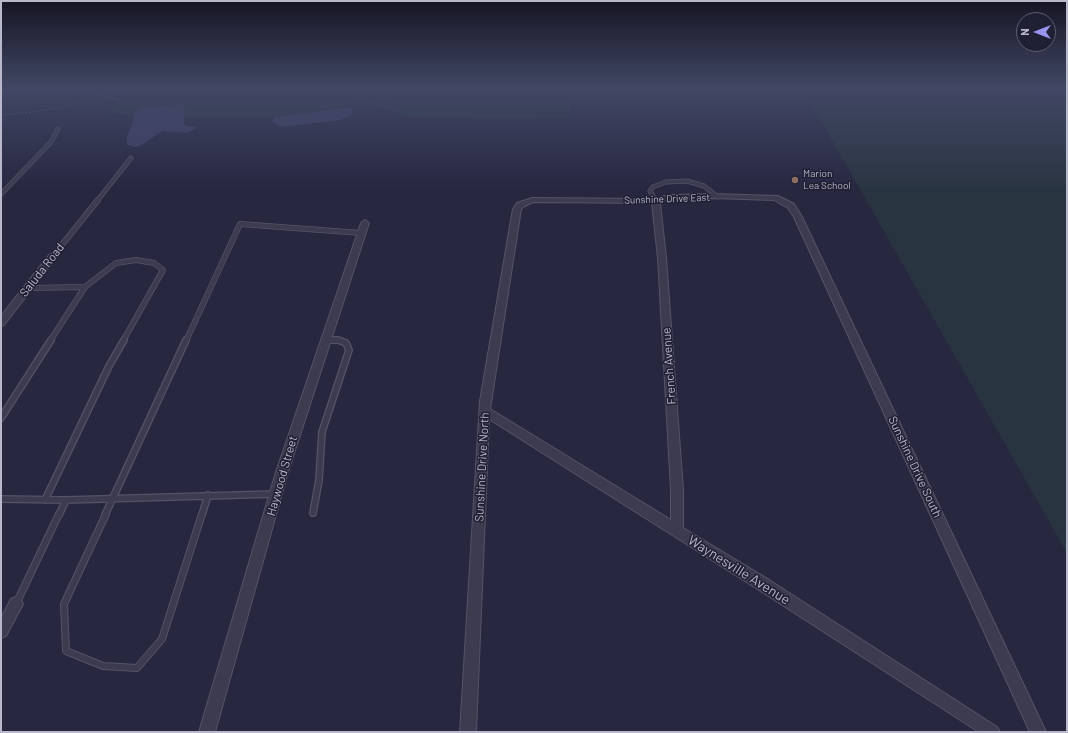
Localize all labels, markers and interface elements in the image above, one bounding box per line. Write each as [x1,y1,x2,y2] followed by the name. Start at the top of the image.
[1016,12,1056,52] north arrow
[1018,28,1031,36] text: N
[803,168,851,192] place label: Marion Lea School
[790,175,800,185] marker: Marion Lea School
[624,192,710,206] street label: Sunshine Drive East
[17,240,67,300] street label: Saluda Road
[659,327,679,405] street label: French Avenue
[472,412,492,522] street label: Sunshine Drive North
[885,414,945,520] street label: Sunshine Drive South
[264,434,300,518] street label: Haywood Street
[685,532,793,608] street label: Waynesville Avenue

